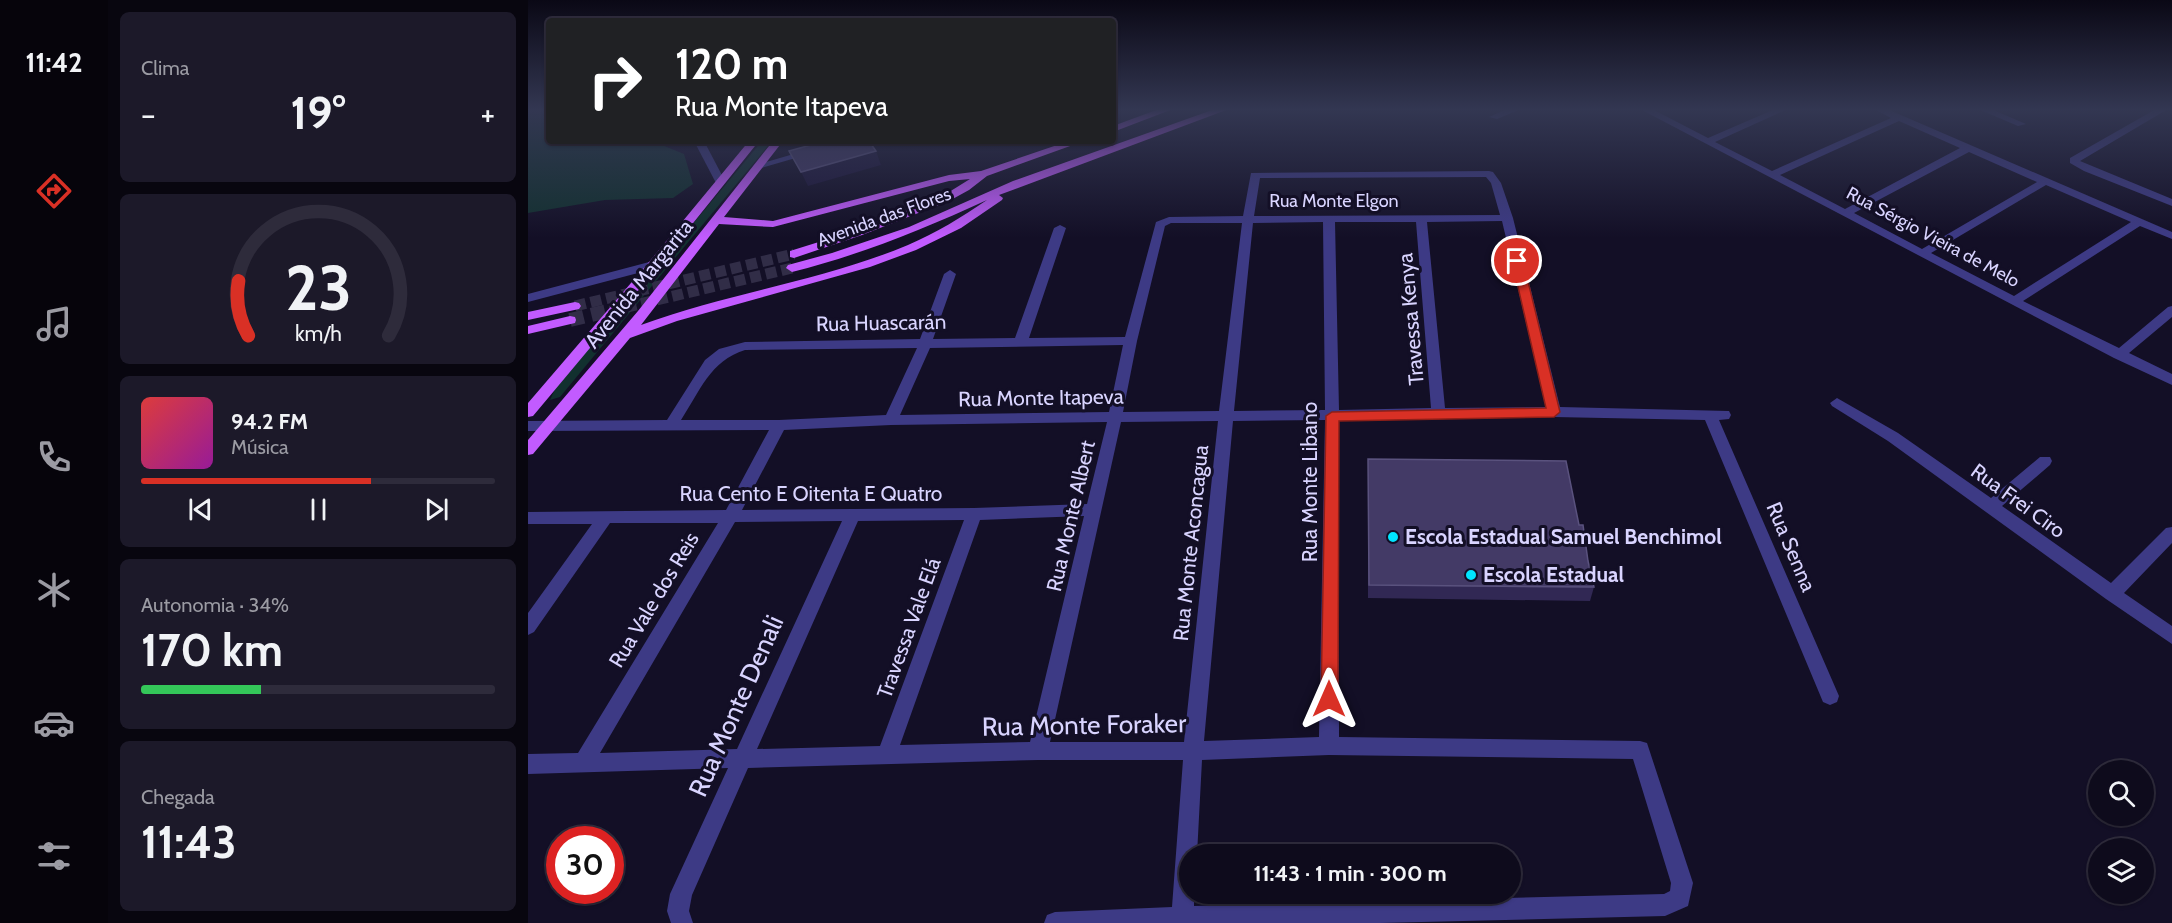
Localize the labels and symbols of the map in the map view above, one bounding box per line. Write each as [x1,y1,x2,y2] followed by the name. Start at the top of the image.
[1843,182,2023,292] street label: Rua Sérgio Vieira de Melo
[814,183,954,251] street label: Avenida das Flores
[1269,190,1399,212] street label: Rua Monte Elgon
[579,214,698,353] street label: Avenida Margarita
[1491,235,1542,286] pin
[1392,252,1429,386] street label: Travessa Kenya
[816,309,946,336] street label: Rua Huascarán
[958,384,1124,411] street label: Rua Monte Itapeva
[1297,402,1322,562] street label: Rua Monte Libano
[1041,438,1100,594] street label: Rua Monte Albert
[1168,444,1213,642] street label: Rua Monte Aconcagua
[1966,458,2070,543] street label: Rua Frei Ciro
[680,481,942,506] street label: Rua Cento E Oitenta E Quatro
[1761,498,1821,595] street label: Rua Senna
[1405,524,1722,549] place label: Escola Estadual Samuel Benchimol
[603,527,704,672] street label: Rua Vale dos Reis
[1386,530,1400,544] marker: Escola Estadual Samuel Benchimol
[872,554,946,701] street label: Travessa Vale Elá
[1483,562,1624,587] place label: Escola Estadual
[1464,568,1478,582] marker: Escola Estadual
[682,610,790,802] street label: Rua Monte Denali
[1297,667,1361,731] position arrow
[982,707,1187,743] street label: Rua Monte Foraker
[546,826,624,904] speed limit sign: 30

